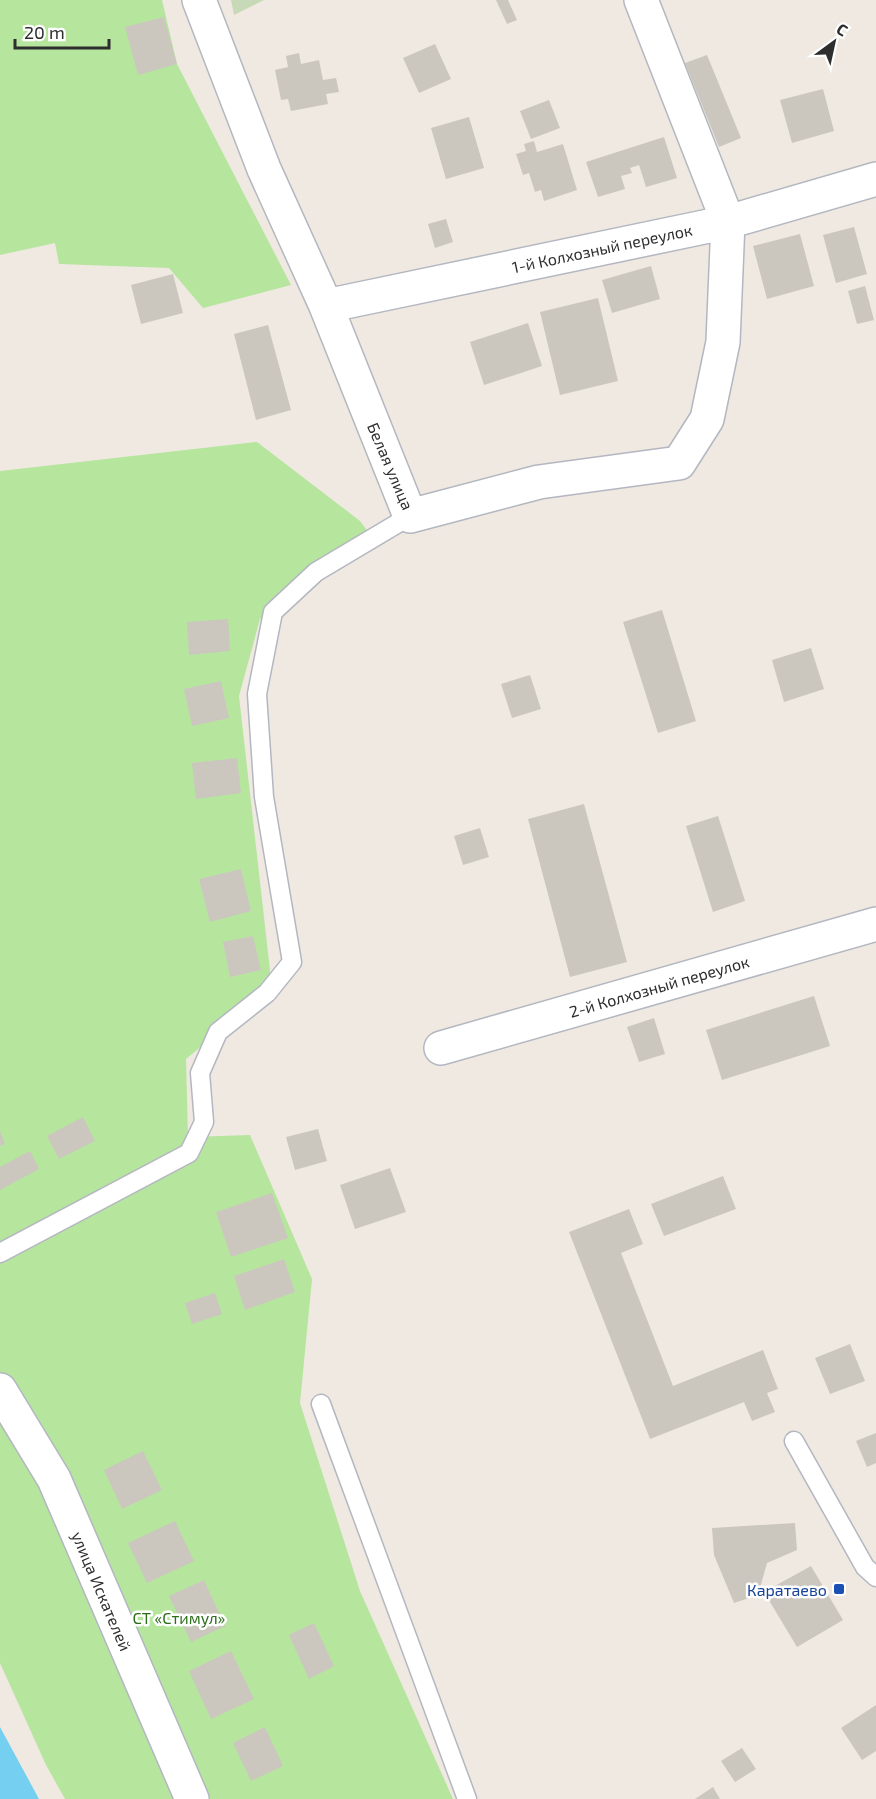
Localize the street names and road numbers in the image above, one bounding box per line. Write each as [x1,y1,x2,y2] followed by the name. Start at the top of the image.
[510,220,694,277] street label: 1-й Колхозный переулок
[363,419,418,513] street label: Белая улица
[567,951,752,1022] street label: 2-й Колхозный переулок
[67,1528,136,1654] street label: улица Искателей

